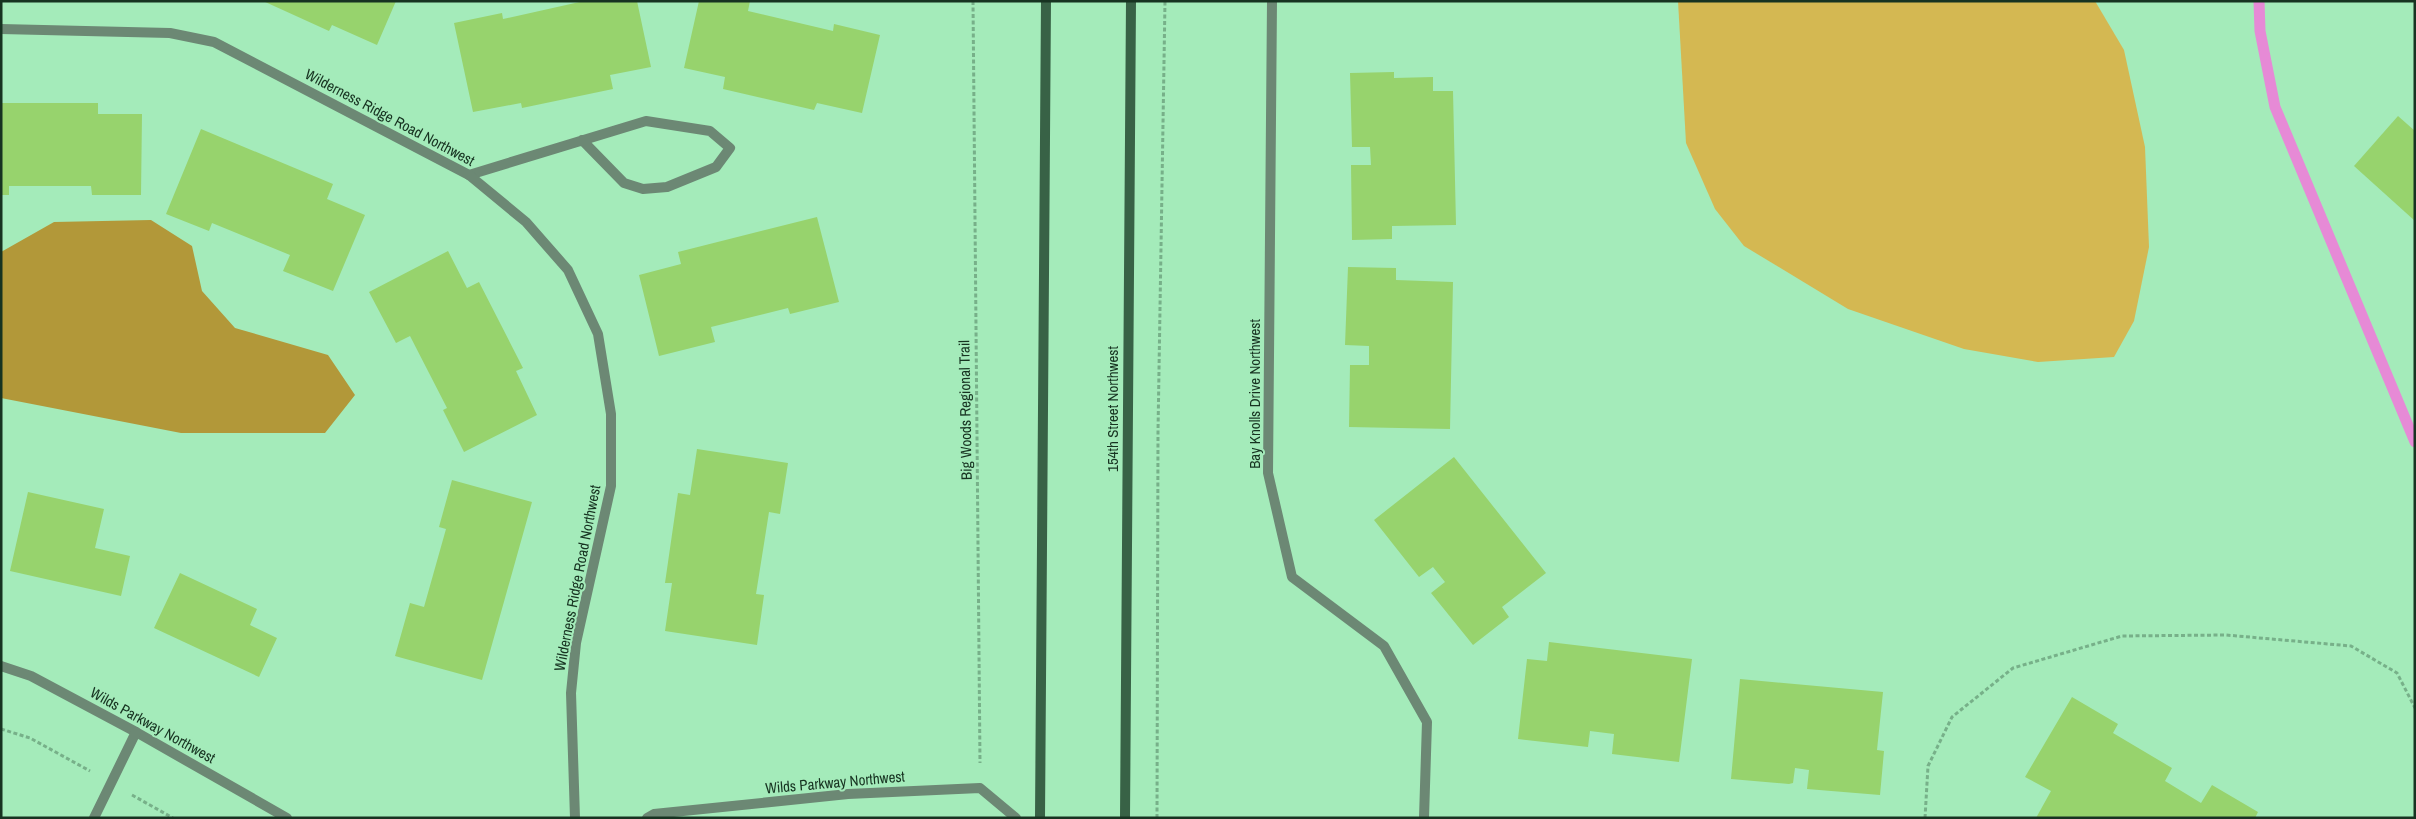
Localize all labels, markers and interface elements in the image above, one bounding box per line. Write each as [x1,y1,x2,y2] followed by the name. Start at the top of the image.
[301,63,479,171] street label: Wilderness Ridge Road Northwest
[1244,319,1265,469] street label: Bay Knolls Drive Northwest
[953,340,977,480] street label: Big Woods Regional Trail
[1102,346,1123,472] street label: 154th Street Northwest
[549,482,605,673] street label: Wilderness Ridge Road Northwest
[87,682,220,768] street label: Wilds Parkway Northwest
[764,765,906,799] street label: Wilds Parkway Northwest

